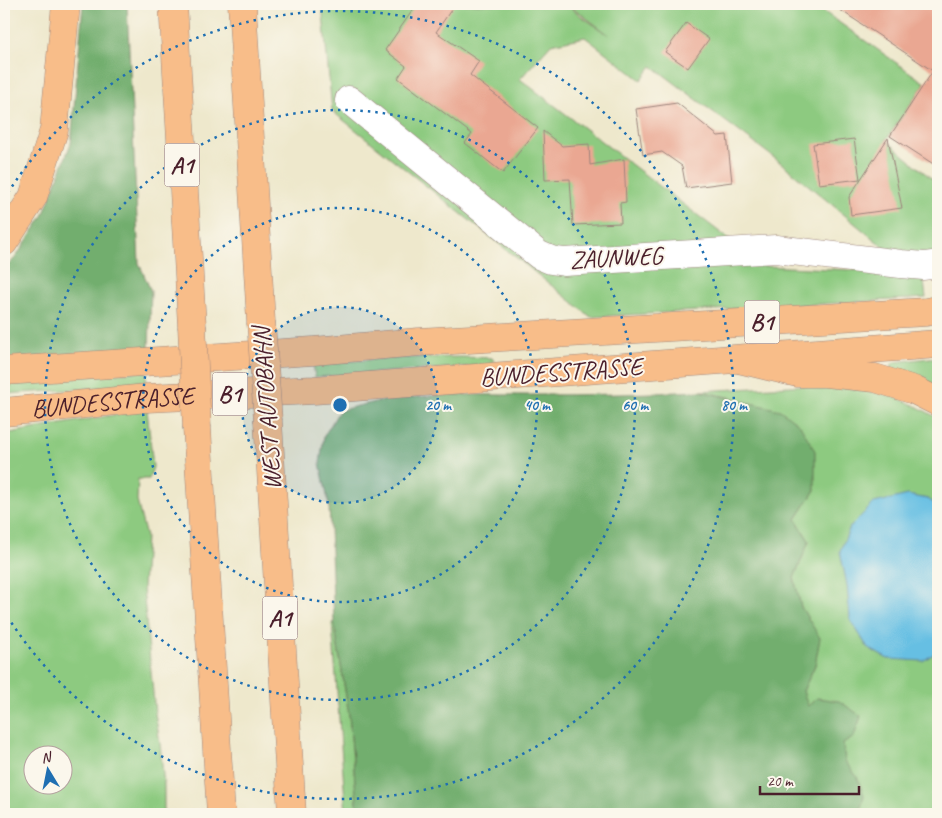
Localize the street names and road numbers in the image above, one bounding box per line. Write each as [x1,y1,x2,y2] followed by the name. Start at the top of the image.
[164,144,200,186] road number: A1
[569,239,666,276] street label: ZAUNWEG
[744,301,780,344] road number: B1
[245,323,289,491] street label: WEST AUTOBAHN
[479,350,646,394] street label: BUNDESSTRASSE
[212,372,248,416] road number: B1
[30,380,197,425] street label: BUNDESSTRASSE
[262,596,298,640] road number: A1

